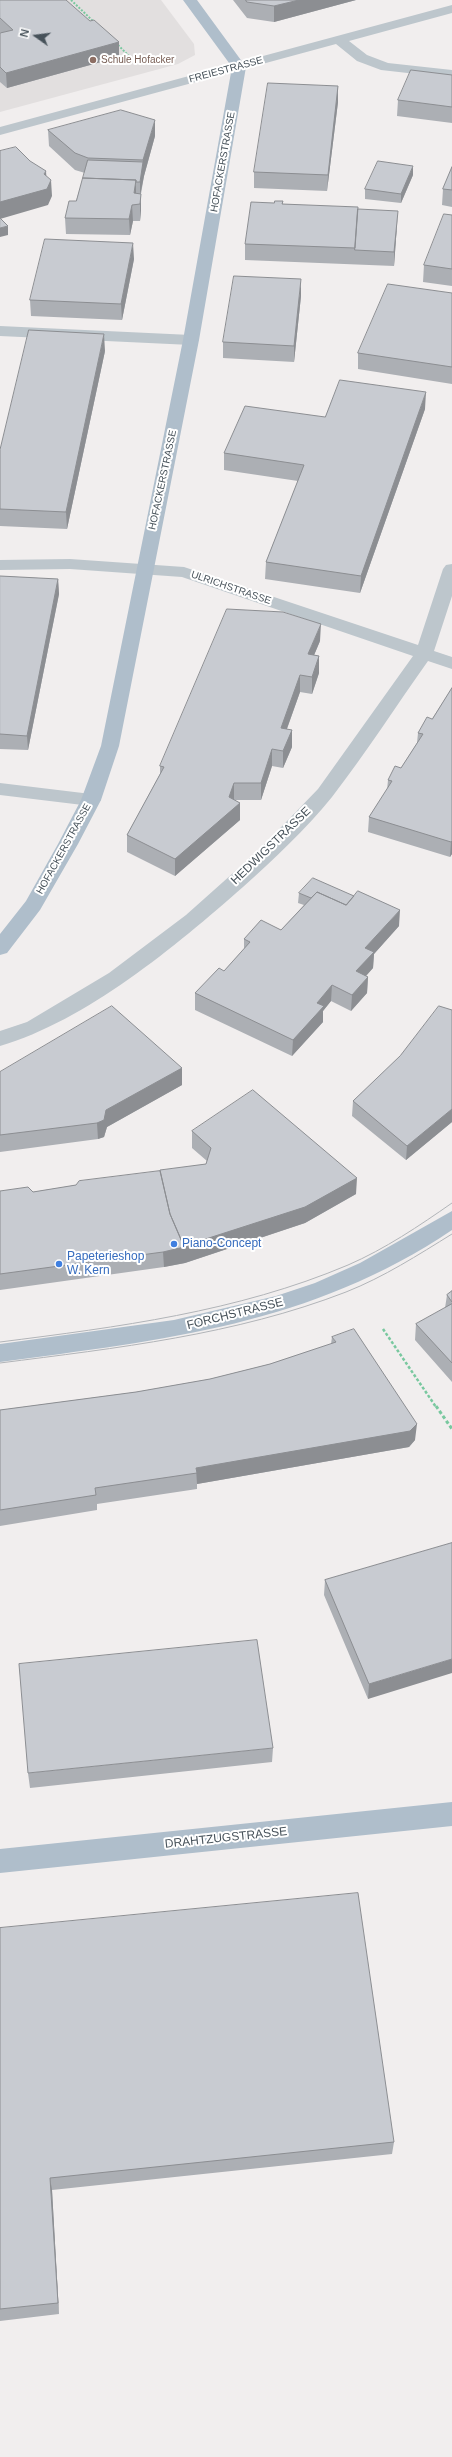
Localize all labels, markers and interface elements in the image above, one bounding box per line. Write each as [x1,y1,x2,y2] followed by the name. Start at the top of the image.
[16,16,56,56] north arrow
[18,28,31,38] text: N
[101,54,174,66] place label: Schule Hofacker
[188,54,264,86] street label: FREIESTRASSE
[88,55,98,65] marker: Schule Hofacker
[208,111,238,213] street label: HOFACKERSTRASSE
[147,429,179,531] street label: HOFACKERSTRASSE
[189,569,273,607] street label: ULRICHSTRASSE
[34,802,94,896] street label: HOFACKERSTRASSE
[228,804,314,888] street label: HEDWIGSTRASSE
[182,1237,261,1251] place label: Piano-Concept
[169,1239,179,1249] marker: Piano-Concept
[67,1250,144,1278] place label: Papeterieshop W. Kern
[54,1259,64,1269] marker: Papeterieshop W. Kern
[185,1295,285,1333] street label: FORCHSTRASSE
[164,1824,288,1852] street label: DRAHTZUGSTRASSE

